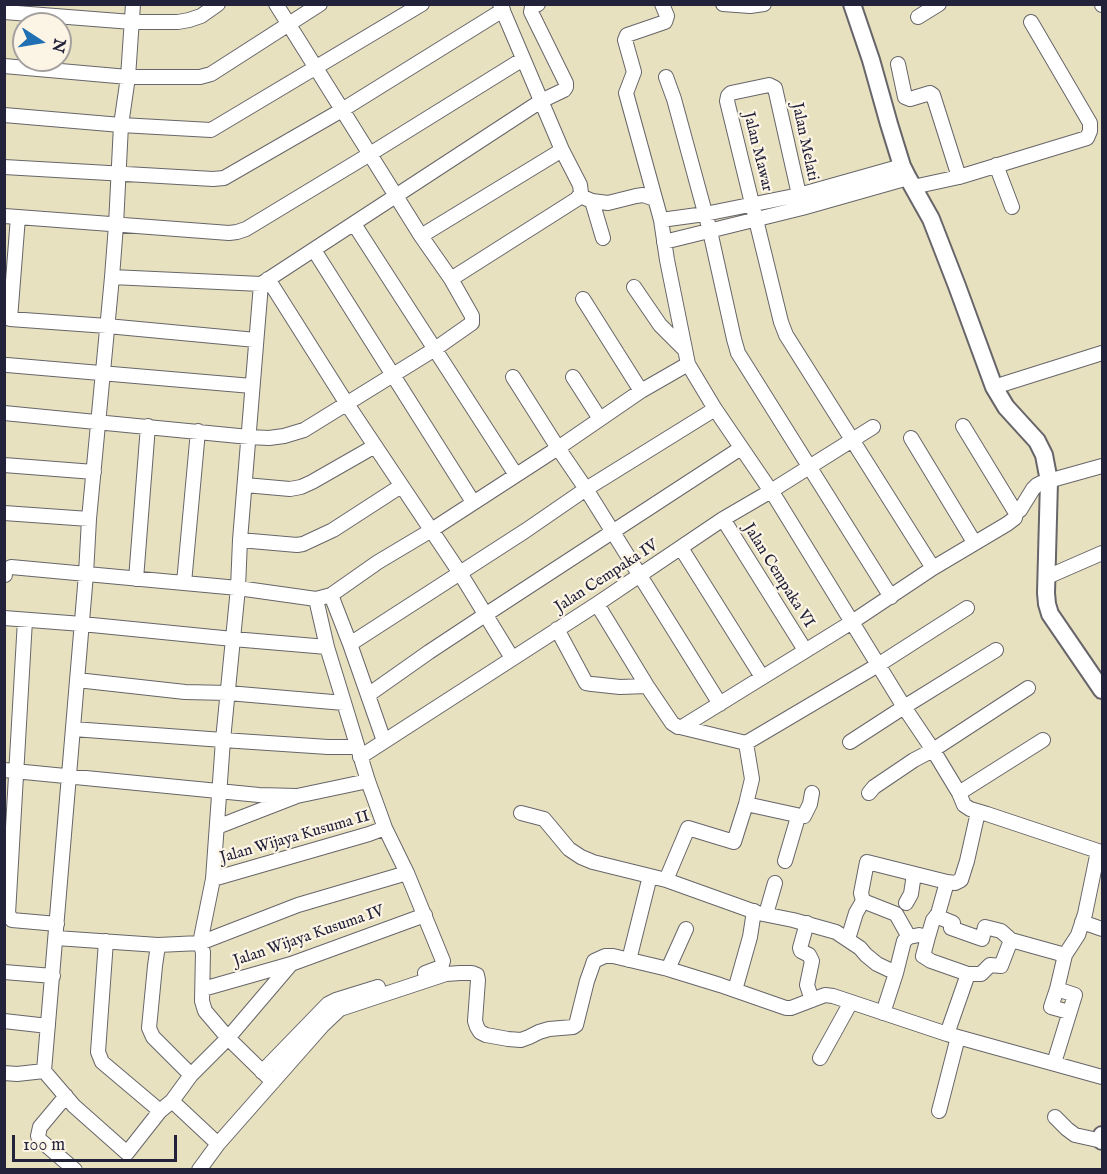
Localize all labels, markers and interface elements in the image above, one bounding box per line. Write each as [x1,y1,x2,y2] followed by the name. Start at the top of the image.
[12,12,72,72] north arrow
[46,36,69,54] text: N
[786,101,822,183] street label: Jalan Melati
[738,110,776,194] street label: Jalan Mawar
[738,520,818,632] street label: Jalan Cempaka VI
[552,536,662,618] street label: Jalan Cempaka IV
[218,807,372,869] street label: Jalan Wijaya Kusuma II
[231,902,387,972] street label: Jalan Wijaya Kusuma IV
[15,1123,180,1161] scale bar
[23,1134,65,1157] text: 100 m

